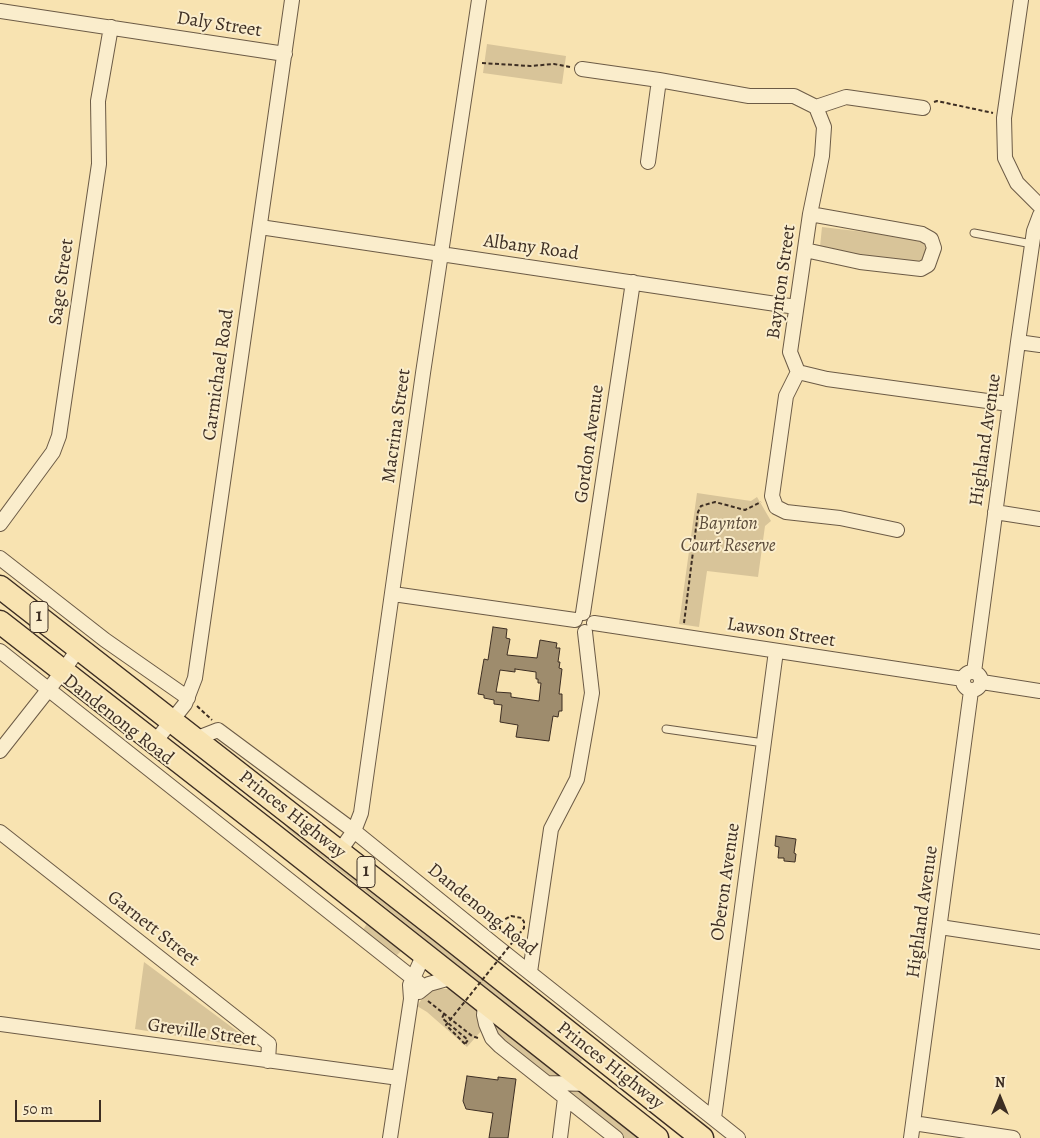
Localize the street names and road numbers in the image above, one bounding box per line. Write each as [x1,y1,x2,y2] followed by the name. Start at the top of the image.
[175,7,263,43] street label: Daly Street
[763,223,801,341] street label: Baynton Street
[482,230,580,266] street label: Albany Road
[45,237,79,327] street label: Sage Street
[198,308,240,442] street label: Carmichael Road
[378,367,416,485] street label: Macrina Street
[965,372,1007,508] street label: Highland Avenue
[570,383,610,505] street label: Gordon Avenue
[30,602,48,632] road number: 1
[725,613,837,653] street label: Lawson Street
[58,670,178,770] street label: Dandenong Road
[234,766,350,864] street label: Princes Highway
[706,822,746,942] street label: Oberon Avenue
[902,844,944,980] street label: Highland Avenue
[357,856,375,888] road number: 1
[423,859,541,961] street label: Dandenong Road
[102,886,204,972] street label: Garnett Street
[146,1014,258,1052] street label: Greville Street
[552,1017,668,1115] street label: Princes Highway

